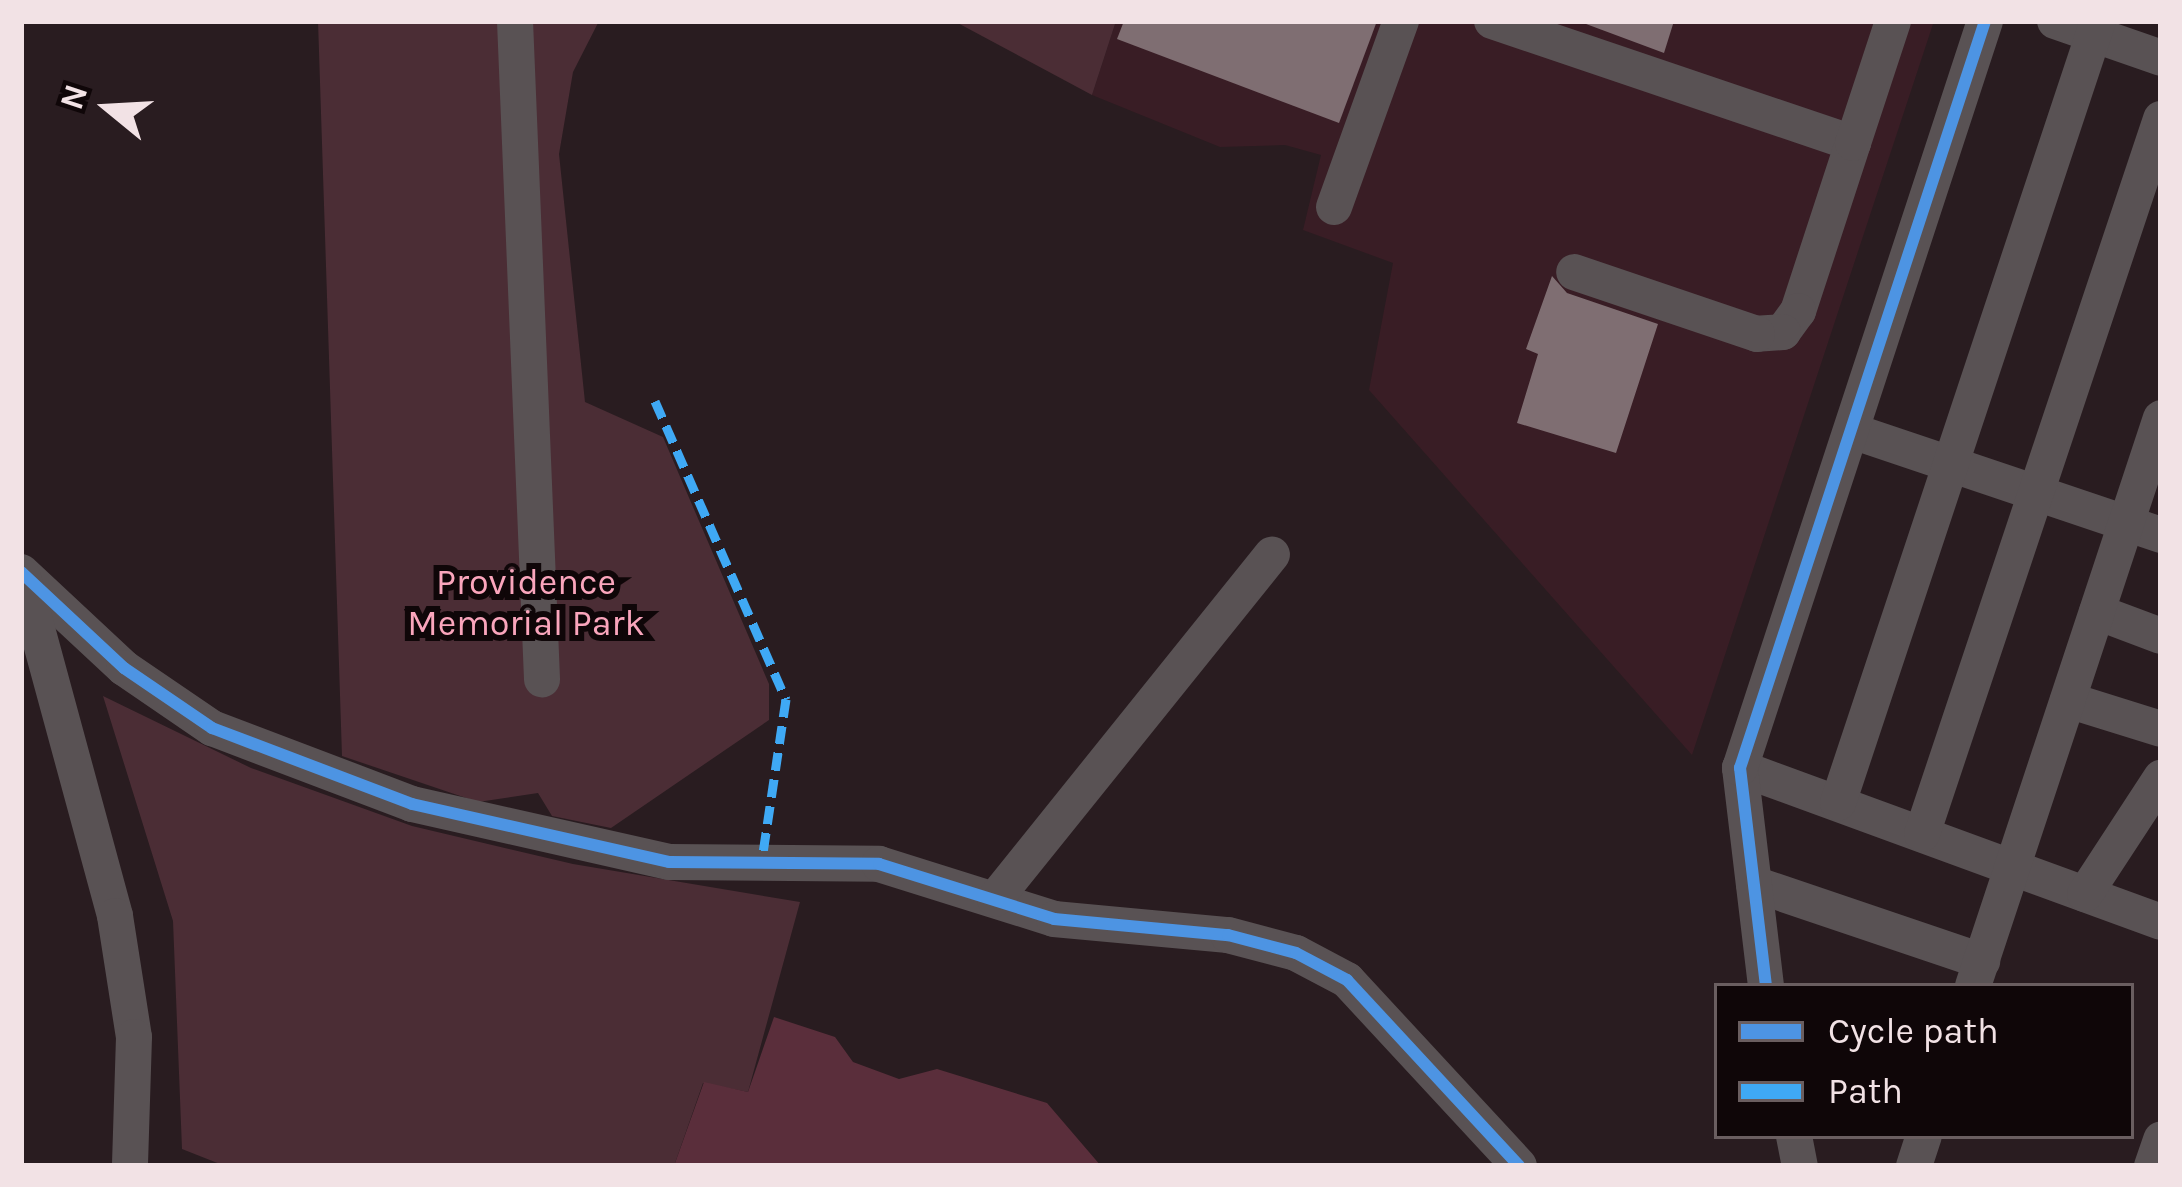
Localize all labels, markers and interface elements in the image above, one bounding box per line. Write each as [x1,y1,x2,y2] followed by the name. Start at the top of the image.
[48,48,168,168] north arrow
[52,80,95,114] text: N
[407,560,645,645] park label: Providence Memorial Park
[1714,983,2134,1139] legend
[1828,1010,1999,1052] text: Cycle path
[1828,1070,1903,1112] text: Path

